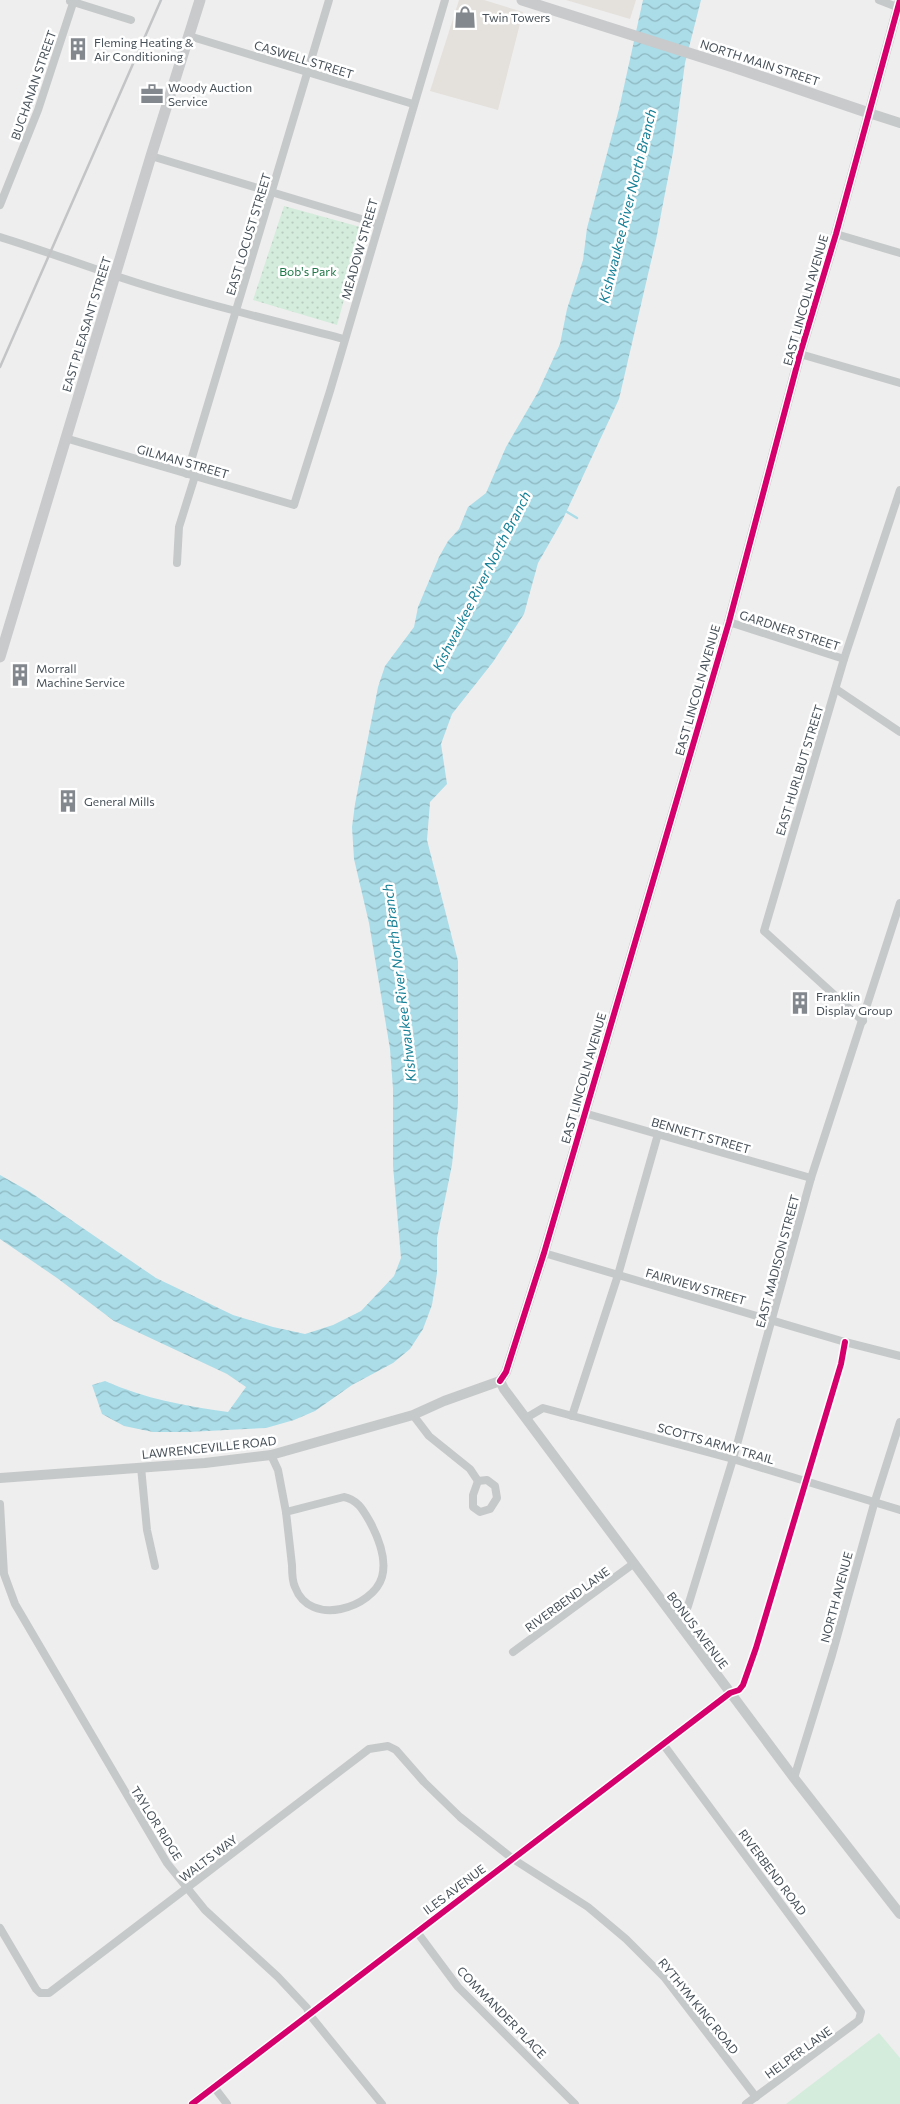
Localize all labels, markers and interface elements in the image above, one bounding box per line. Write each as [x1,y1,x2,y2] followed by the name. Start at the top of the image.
[452,4,478,30] shop icon: Twin Towers
[482,10,550,24] place label: Twin Towers
[8,28,58,142] street label: BUCHANAN STREET
[94,35,194,63] place label: Fleming Heating & Air Conditioning
[65,36,91,62] building icon: Fleming Heating & Air Conditioning
[699,36,822,88] street label: NORTH MAIN STREET
[253,37,356,81] street label: CASWELL STREET
[168,80,252,108] place label: Woody Auction Service
[139,81,165,107] office icon: Woody Auction Service
[595,107,659,305] water label: Kishwaukee River North Branch
[223,171,273,297] street label: EAST LOCUST STREET
[338,197,380,301] street label: MEADOW STREET
[780,233,830,367] street label: EAST LINCOLN AVENUE
[59,254,113,393] street label: EAST PLEASANT STREET
[279,264,337,278] park label: Bob's Park
[136,441,231,481] street label: GILMAN STREET
[428,488,534,674] water label: Kishwaukee River North Branch
[738,607,842,653] street label: GARDNER STREET
[672,623,722,757] street label: EAST LINCOLN AVENUE
[36,661,125,689] place label: Morrall Machine Service
[7,662,33,688] building icon: Morrall Machine Service
[772,703,826,837] street label: EAST HURLBUT STREET
[55,788,81,814] building icon: General Mills
[84,794,155,808] place label: General Mills
[378,883,420,1083] water label: Kishwaukee River North Branch
[816,989,893,1017] place label: Franklin Display Group
[787,990,813,1016] building icon: Franklin Display Group
[558,1011,608,1145] street label: EAST LINCOLN AVENUE
[650,1114,752,1156] street label: BENNETT STREET
[753,1193,802,1329] street label: EAST MADISON STREET
[644,1265,748,1307] street label: FAIRVIEW STREET
[656,1420,776,1466] street label: SCOTTS ARMY TRAIL
[141,1433,277,1461] street label: LAWRENCEVILLE ROAD
[817,1550,855,1644] street label: NORTH AVENUE
[522,1564,612,1634] street label: RIVERBEND LANE
[665,1589,731,1671] street label: BONUS AVENUE
[129,1783,185,1863] street label: TAYLOR RIDGE
[736,1826,810,1918] street label: RIVERBEND ROAD
[176,1832,240,1884] street label: WALTS WAY
[420,1861,488,1917] street label: ILES AVENUE
[656,1955,742,2057] street label: RYTHYM KING ROAD
[455,1963,549,2061] street label: COMMANDER PLACE
[762,2023,834,2081] street label: HELPER LANE

